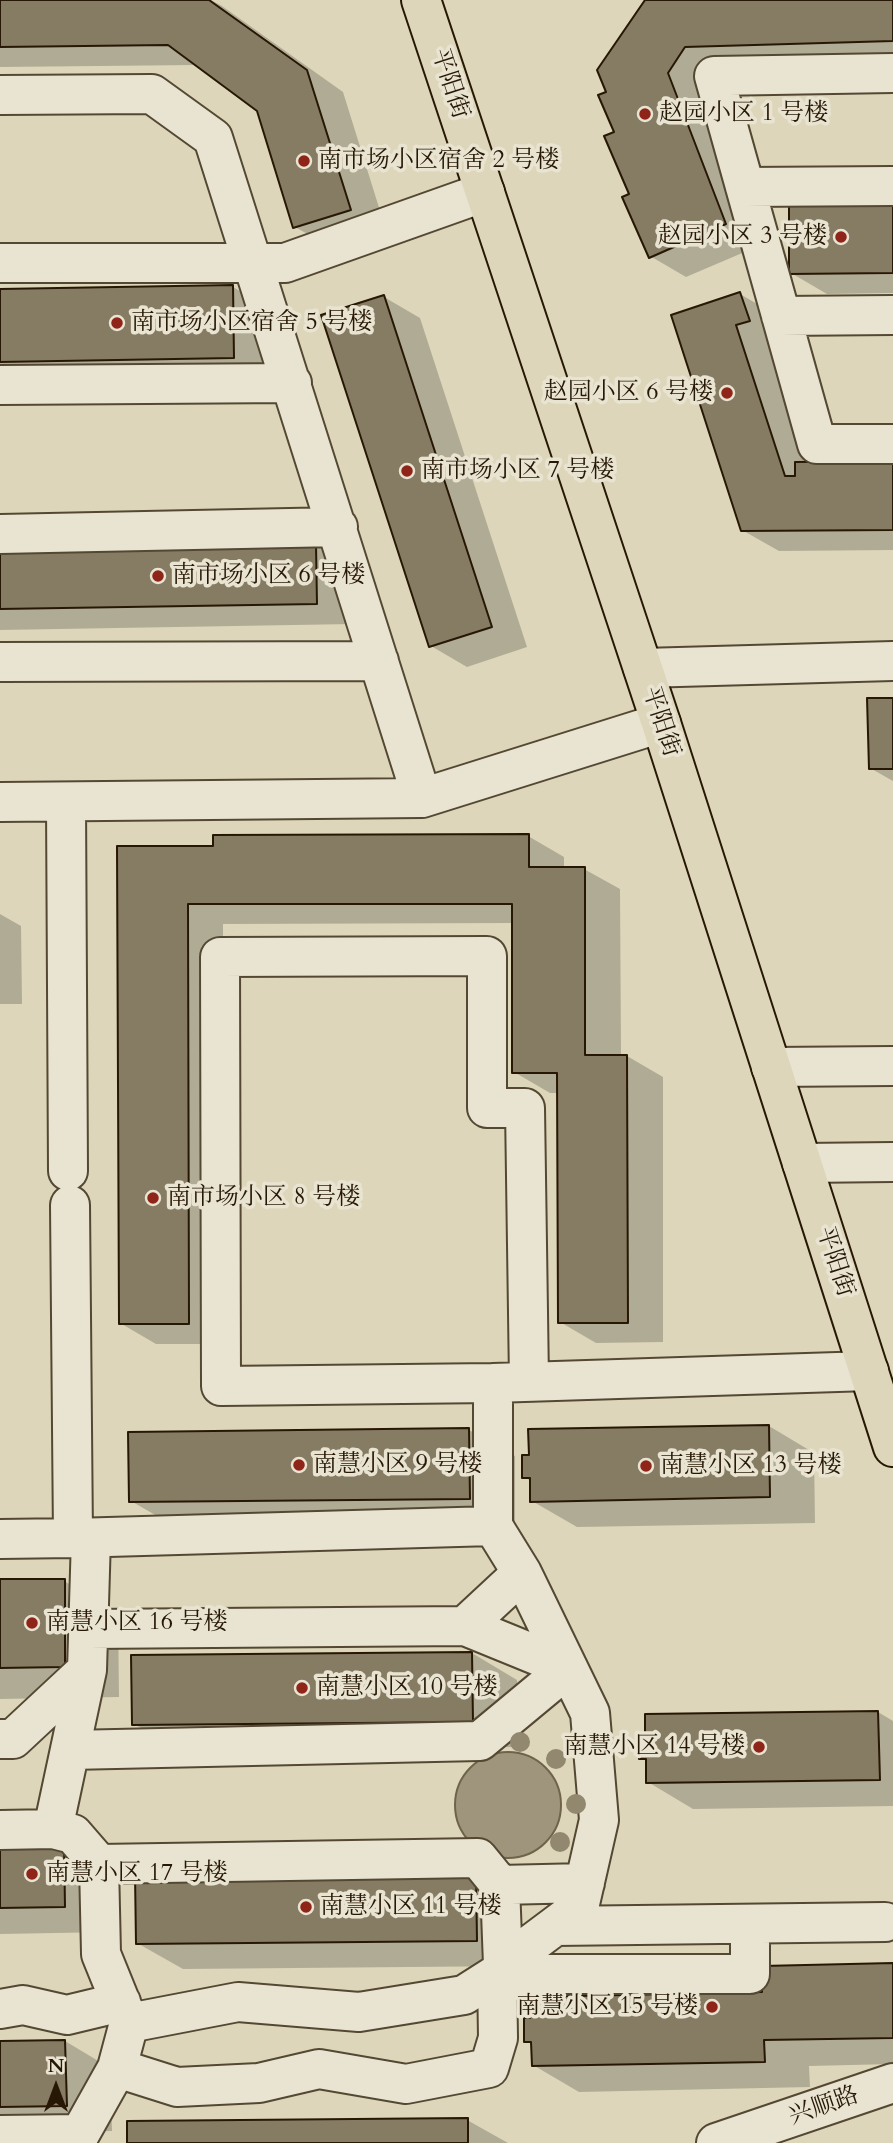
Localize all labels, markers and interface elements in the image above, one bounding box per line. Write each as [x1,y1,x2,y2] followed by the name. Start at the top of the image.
[424,45,474,123] street label: 平阳街
[659,100,828,128] place label: 赵园小区 1 号楼
[637,106,653,122] marker: 赵园小区 1 号楼
[318,147,559,175] place label: 南市场小区宿舍 2 号楼
[296,153,312,169] marker: 南市场小区宿舍 2 号楼
[658,223,827,251] place label: 赵园小区 3 号楼
[833,229,849,245] marker: 赵园小区 3 号楼
[131,309,372,337] place label: 南市场小区宿舍 5 号楼
[109,315,125,331] marker: 南市场小区宿舍 5 号楼
[544,379,713,407] place label: 赵园小区 6 号楼
[719,385,735,401] marker: 赵园小区 6 号楼
[421,457,614,485] place label: 南市场小区 7 号楼
[399,463,415,479] marker: 南市场小区 7 号楼
[172,562,365,590] place label: 南市场小区 6 号楼
[150,568,166,584] marker: 南市场小区 6 号楼
[635,683,685,761] street label: 平阳街
[167,1184,360,1212] place label: 南市场小区 8 号楼
[145,1190,161,1206] marker: 南市场小区 8 号楼
[809,1223,859,1301] street label: 平阳街
[313,1451,482,1479] place label: 南慧小区 9 号楼
[660,1452,841,1480] place label: 南慧小区 13 号楼
[291,1457,307,1473] marker: 南慧小区 9 号楼
[638,1458,654,1474] marker: 南慧小区 13 号楼
[46,1609,227,1637] place label: 南慧小区 16 号楼
[24,1615,40,1631] marker: 南慧小区 16 号楼
[316,1674,497,1702] place label: 南慧小区 10 号楼
[294,1680,310,1696] marker: 南慧小区 10 号楼
[564,1733,745,1761] place label: 南慧小区 14 号楼
[751,1739,767,1755] marker: 南慧小区 14 号楼
[46,1860,227,1888] place label: 南慧小区 17 号楼
[24,1866,40,1882] marker: 南慧小区 17 号楼
[320,1893,501,1921] place label: 南慧小区 11 号楼
[298,1899,314,1915] marker: 南慧小区 11 号楼
[517,1993,698,2021] place label: 南慧小区 15 号楼
[704,1999,720,2015] marker: 南慧小区 15 号楼
[21,2052,91,2122] north arrow
[48,2053,64,2079] text: N
[785,2082,863,2132] street label: 兴顺路

